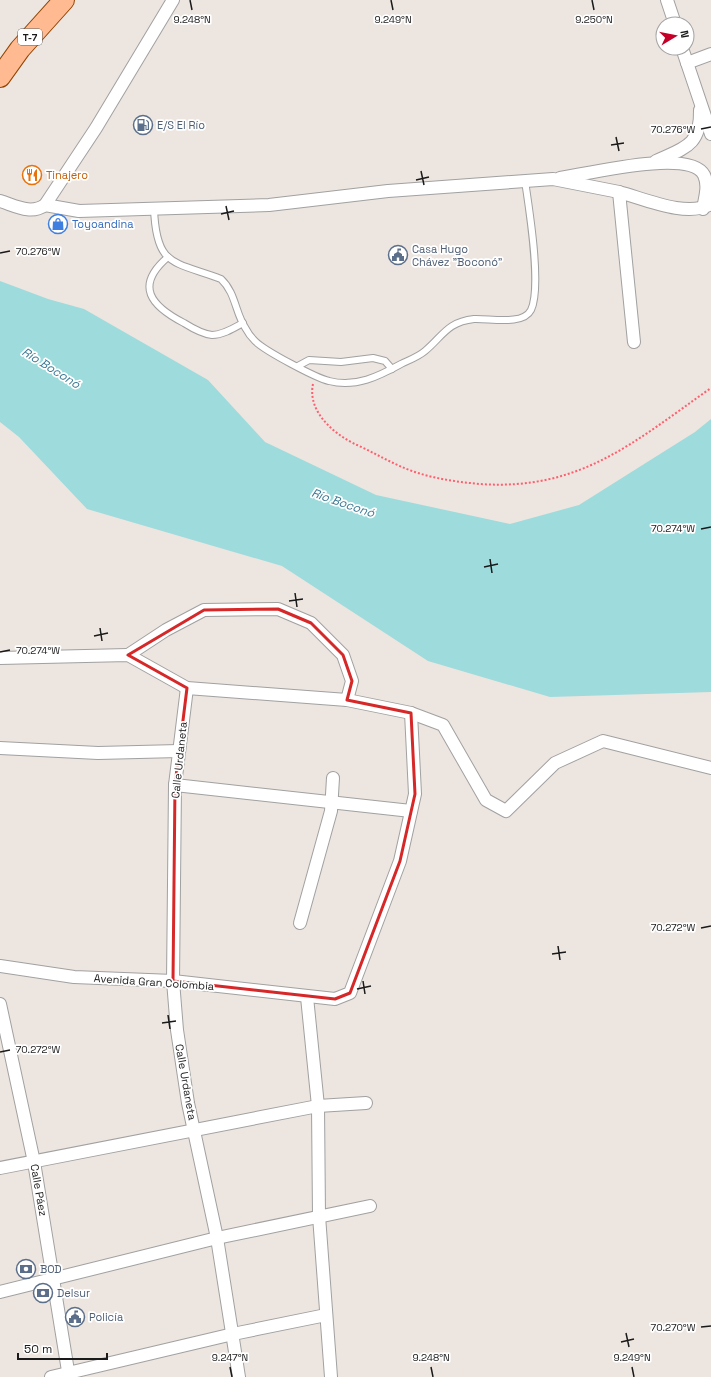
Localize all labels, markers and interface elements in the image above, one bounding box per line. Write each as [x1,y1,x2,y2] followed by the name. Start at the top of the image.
[173,13,211,26] text: 9.248°N
[374,13,412,26] text: 9.249°N
[575,13,613,26] text: 9.250°N
[655,16,695,56] north arrow
[18,29,42,45] road number: T-7
[677,29,692,39] text: N
[132,114,154,136] fuel station icon: E/S El Río
[157,118,205,132] place label: E/S El Río
[651,123,696,136] text: 70.276°W
[21,164,43,186] restaurant icon: Tinajero
[46,168,88,182] place label: Tinajero
[47,213,69,235] shop icon: Toyoandina
[72,217,134,231] place label: Toyoandina
[412,242,503,269] place label: Casa Hugo Chávez "Boconó"
[387,244,409,266] public building icon: Casa Hugo Chávez "Boconó"
[16,245,61,258] text: 70.276°W
[19,344,84,393] water label: Río Boconó
[309,485,377,521] water label: Río Boconó
[651,522,695,535] text: 70.274°W
[16,644,60,657] text: 70.274°W
[168,720,190,799] street label: Calle Urdaneta
[651,921,695,934] text: 70.272°W
[93,971,215,993] street label: Avenida Gran Colombia
[16,1043,60,1056] text: 70.272°W
[172,1043,200,1122] street label: Calle Urdaneta
[28,1163,51,1217] street label: Calle Páez
[15,1258,37,1280] bank icon: BOD
[40,1262,62,1276] place label: BOD
[32,1282,54,1304] bank icon: Delsur
[57,1286,90,1300] place label: Delsur
[64,1306,86,1328] public building icon: Policía
[89,1310,124,1324] place label: Policía
[651,1321,696,1334] text: 70.270°W
[18,1335,107,1361] scale bar
[24,1341,52,1357] text: 50 m
[212,1351,248,1364] text: 9.247°N
[412,1351,450,1364] text: 9.248°N
[613,1351,651,1364] text: 9.249°N

